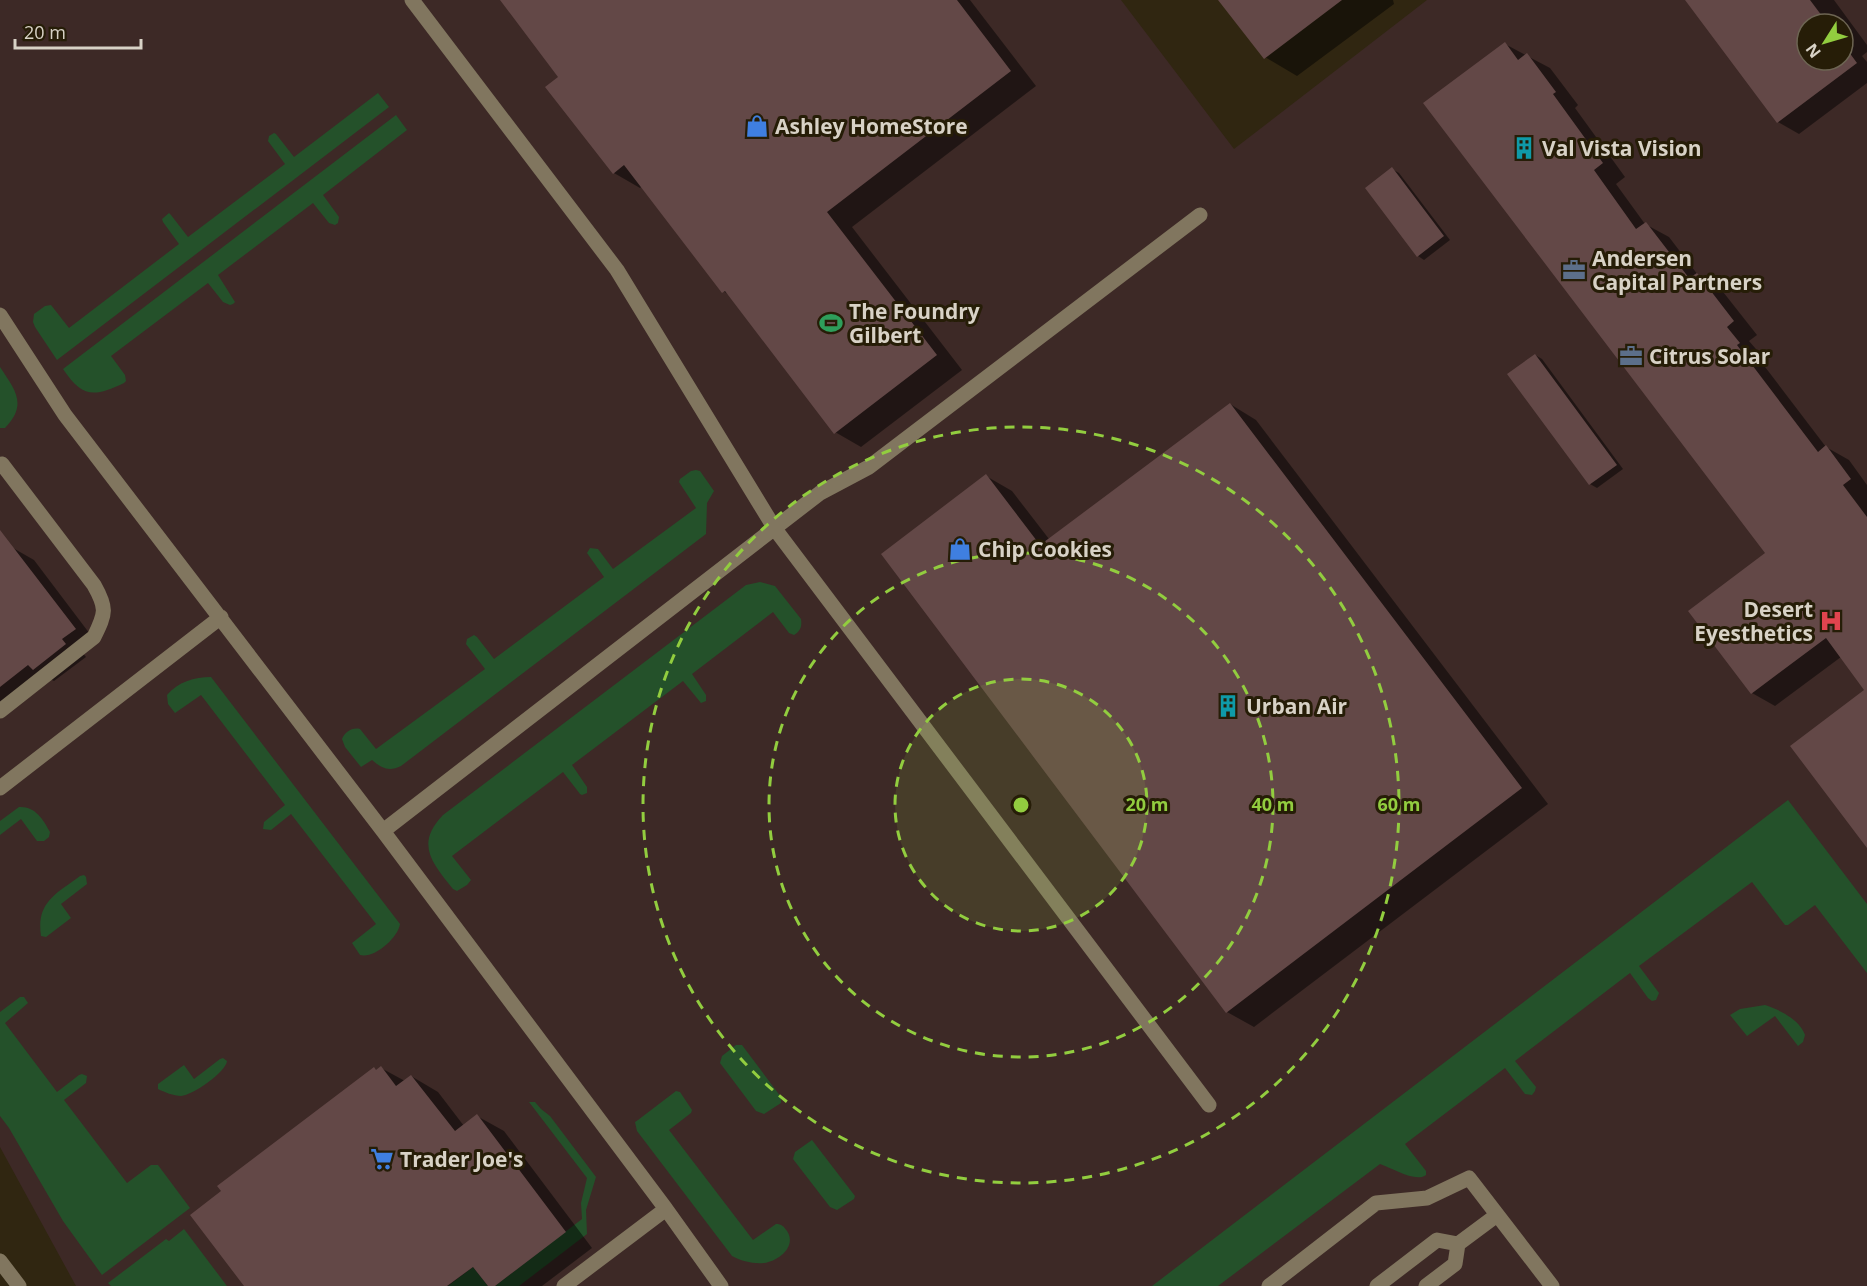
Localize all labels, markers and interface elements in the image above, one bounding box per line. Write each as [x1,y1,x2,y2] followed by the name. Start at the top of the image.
[15,12,141,50] scale bar
[1795,12,1855,72] north arrow
[24,20,66,44] text: 20 m
[1800,39,1826,63] text: N
[775,112,968,140] place label: Ashley HomeStore
[744,113,770,139] shop icon: Ashley HomeStore
[1542,134,1702,162] place label: Val Vista Vision
[1511,135,1537,161] building icon: Val Vista Vision
[1592,244,1762,296] place label: Andersen Capital Partners
[1561,257,1587,283] office icon: Andersen Capital Partners
[849,297,980,349] place label: The Foundry Gilbert
[818,310,844,336] sports icon: The Foundry Gilbert
[1649,342,1771,370] place label: Citrus Solar
[1618,343,1644,369] office icon: Citrus Solar
[978,535,1112,563] place label: Chip Cookies
[947,536,973,562] shop icon: Chip Cookies
[1694,595,1813,647] place label: Desert Eyesthetics
[1818,608,1844,634] hospital icon: Desert Eyesthetics
[1246,692,1348,720] place label: Urban Air
[1215,693,1241,719] building icon: Urban Air
[1126,792,1168,816] text: 20 m
[1252,792,1294,816] text: 40 m
[1378,792,1420,816] text: 60 m
[1011,795,1031,815] centre of rings
[400,1145,523,1173] place label: Trader Joe's
[369,1146,395,1172] supermarket icon: Trader Joe's

